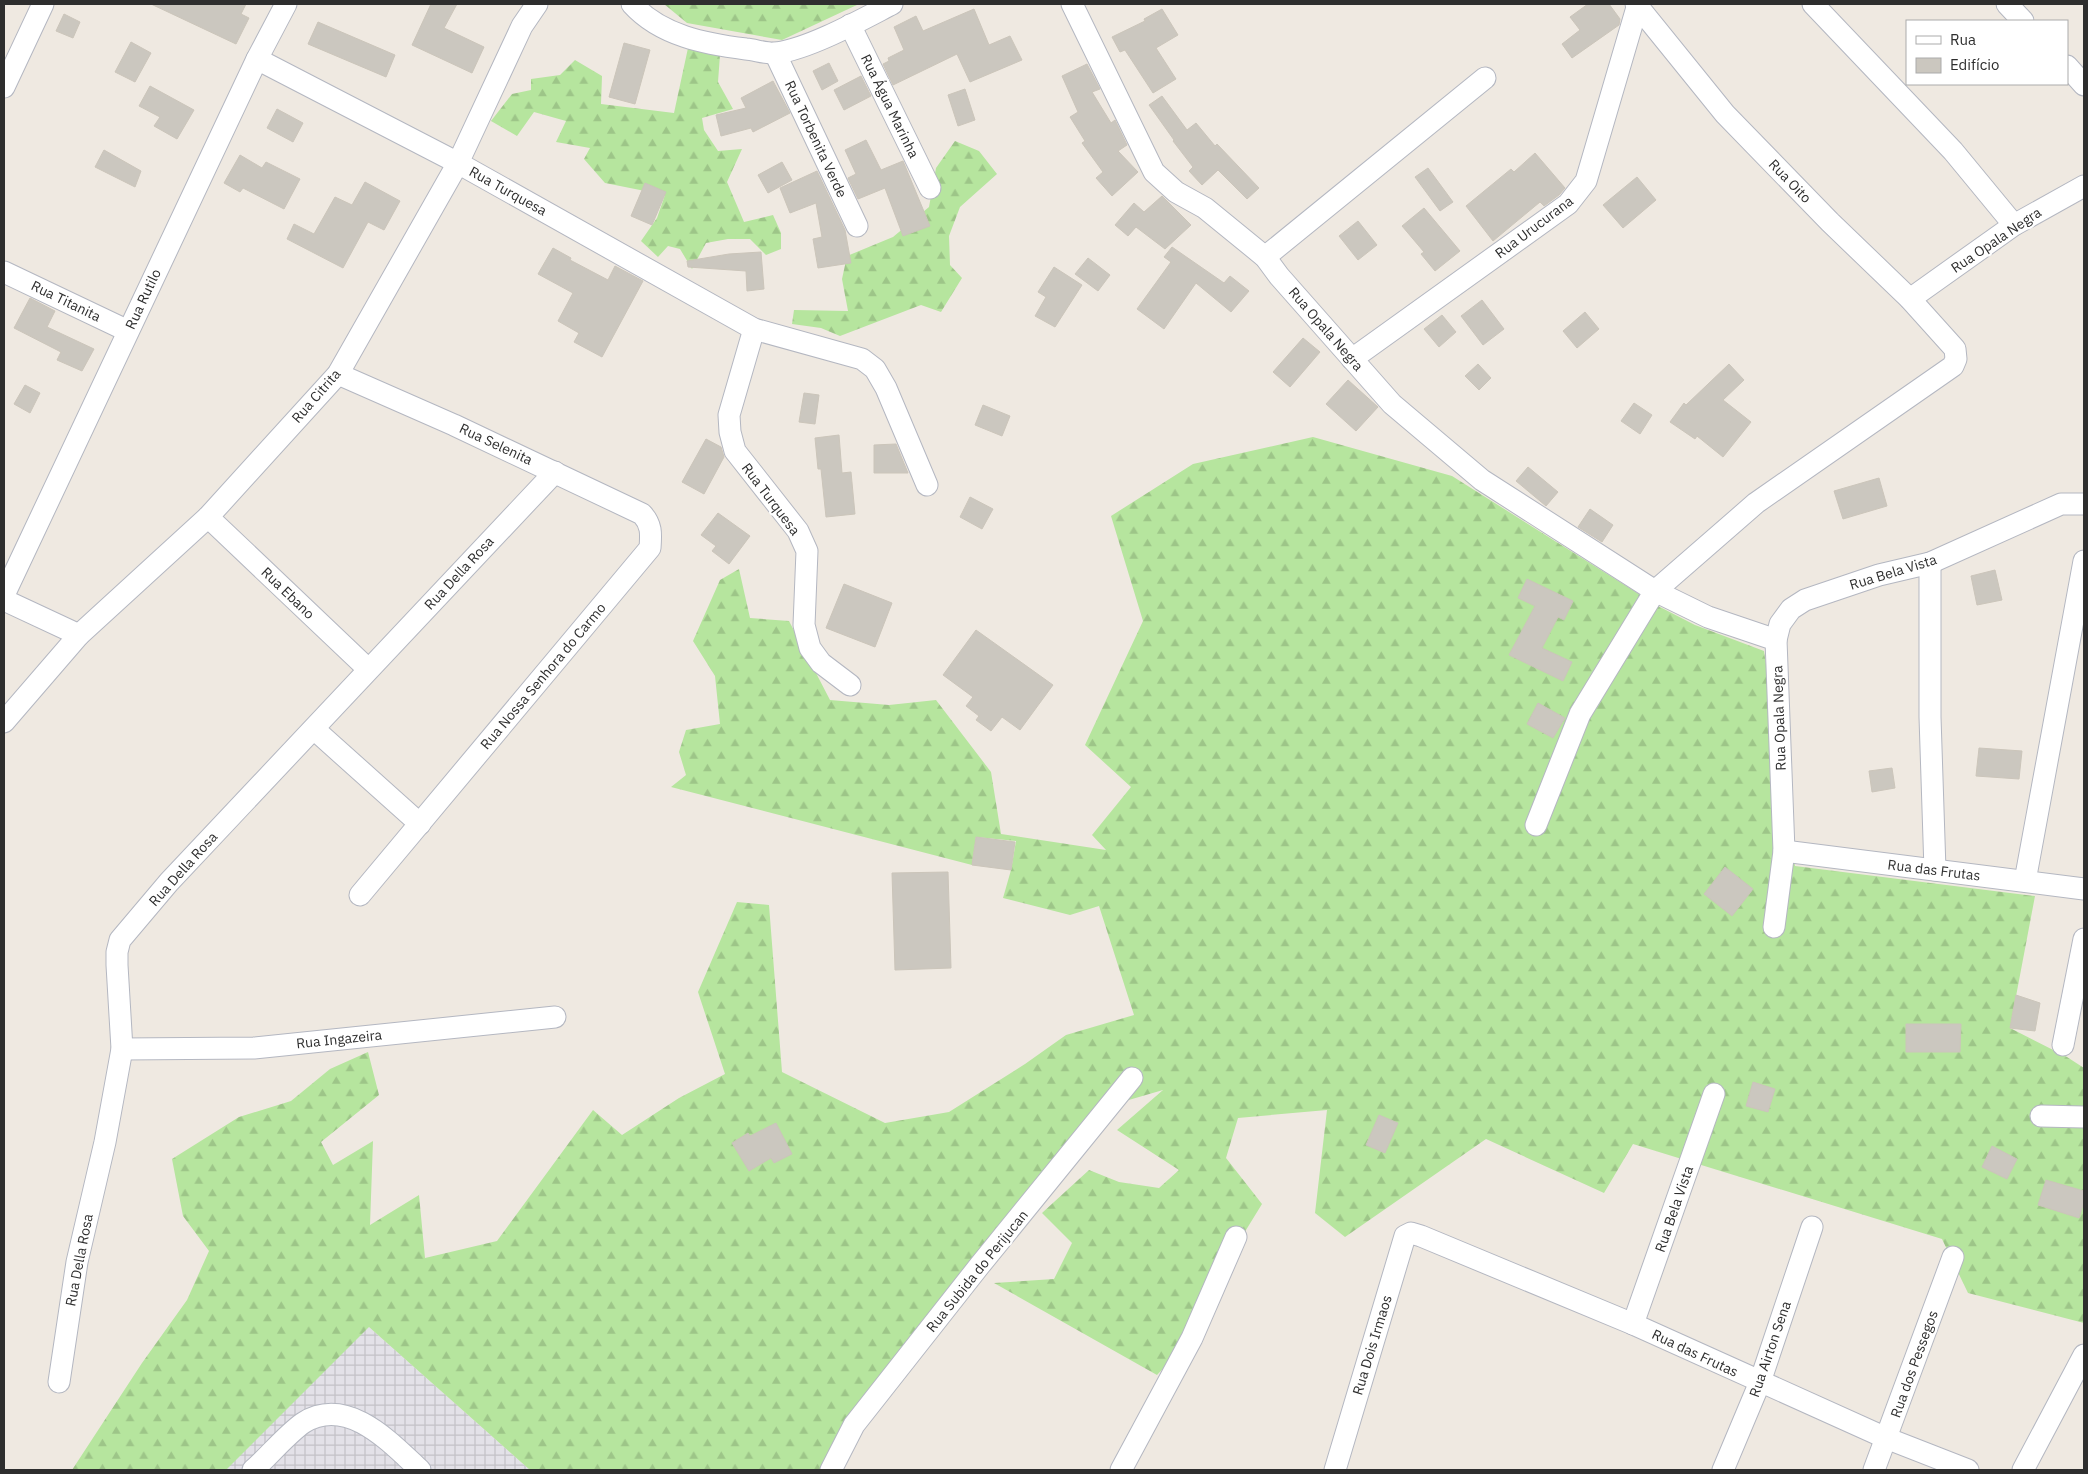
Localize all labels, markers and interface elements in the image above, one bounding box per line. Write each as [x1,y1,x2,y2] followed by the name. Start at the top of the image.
[1906,20,2068,85] legend
[1950,30,1976,49] text: Rua
[857,51,924,161] street label: Rua Água Marinha
[1950,55,1999,74] text: Edifício
[781,77,851,201] street label: Rua Torbenita Verde
[1765,155,1815,207] street label: Rua Oito
[466,162,550,220] street label: Rua Turquesa
[1491,191,1577,262] street label: Rua Urucurana
[1947,203,2045,277] street label: Rua Opala Negra
[121,266,165,332] street label: Rua Rutilo
[28,276,104,326] street label: Rua Titanita
[1285,283,1368,375] street label: Rua Opala Negra
[288,365,345,427] street label: Rua Citrita
[456,419,536,469] street label: Rua Selenita
[738,459,804,539] street label: Rua Turquesa
[420,532,498,614] street label: Rua Della Rosa
[1847,550,1939,594] street label: Rua Bela Vista
[258,563,319,623] street label: Rua Ebano
[476,599,610,753] street label: Rua Nossa Senhora do Carmo
[1768,665,1790,771] street label: Rua Opala Negra
[145,828,221,910] street label: Rua Della Rosa
[1887,855,1982,885] street label: Rua das Frutas
[295,1025,383,1052] street label: Rua Ingazeira
[1651,1163,1697,1255] street label: Rua Bela Vista
[922,1206,1032,1336] street label: Rua Subida do Perijucan
[61,1212,97,1308] street label: Rua Della Rosa
[1348,1293,1396,1397] street label: Rua Dois Irmaos
[1745,1298,1795,1399] street label: Rua Airton Sena
[1886,1308,1942,1420] street label: Rua dos Pessegos
[1649,1325,1741,1381] street label: Rua das Frutas

